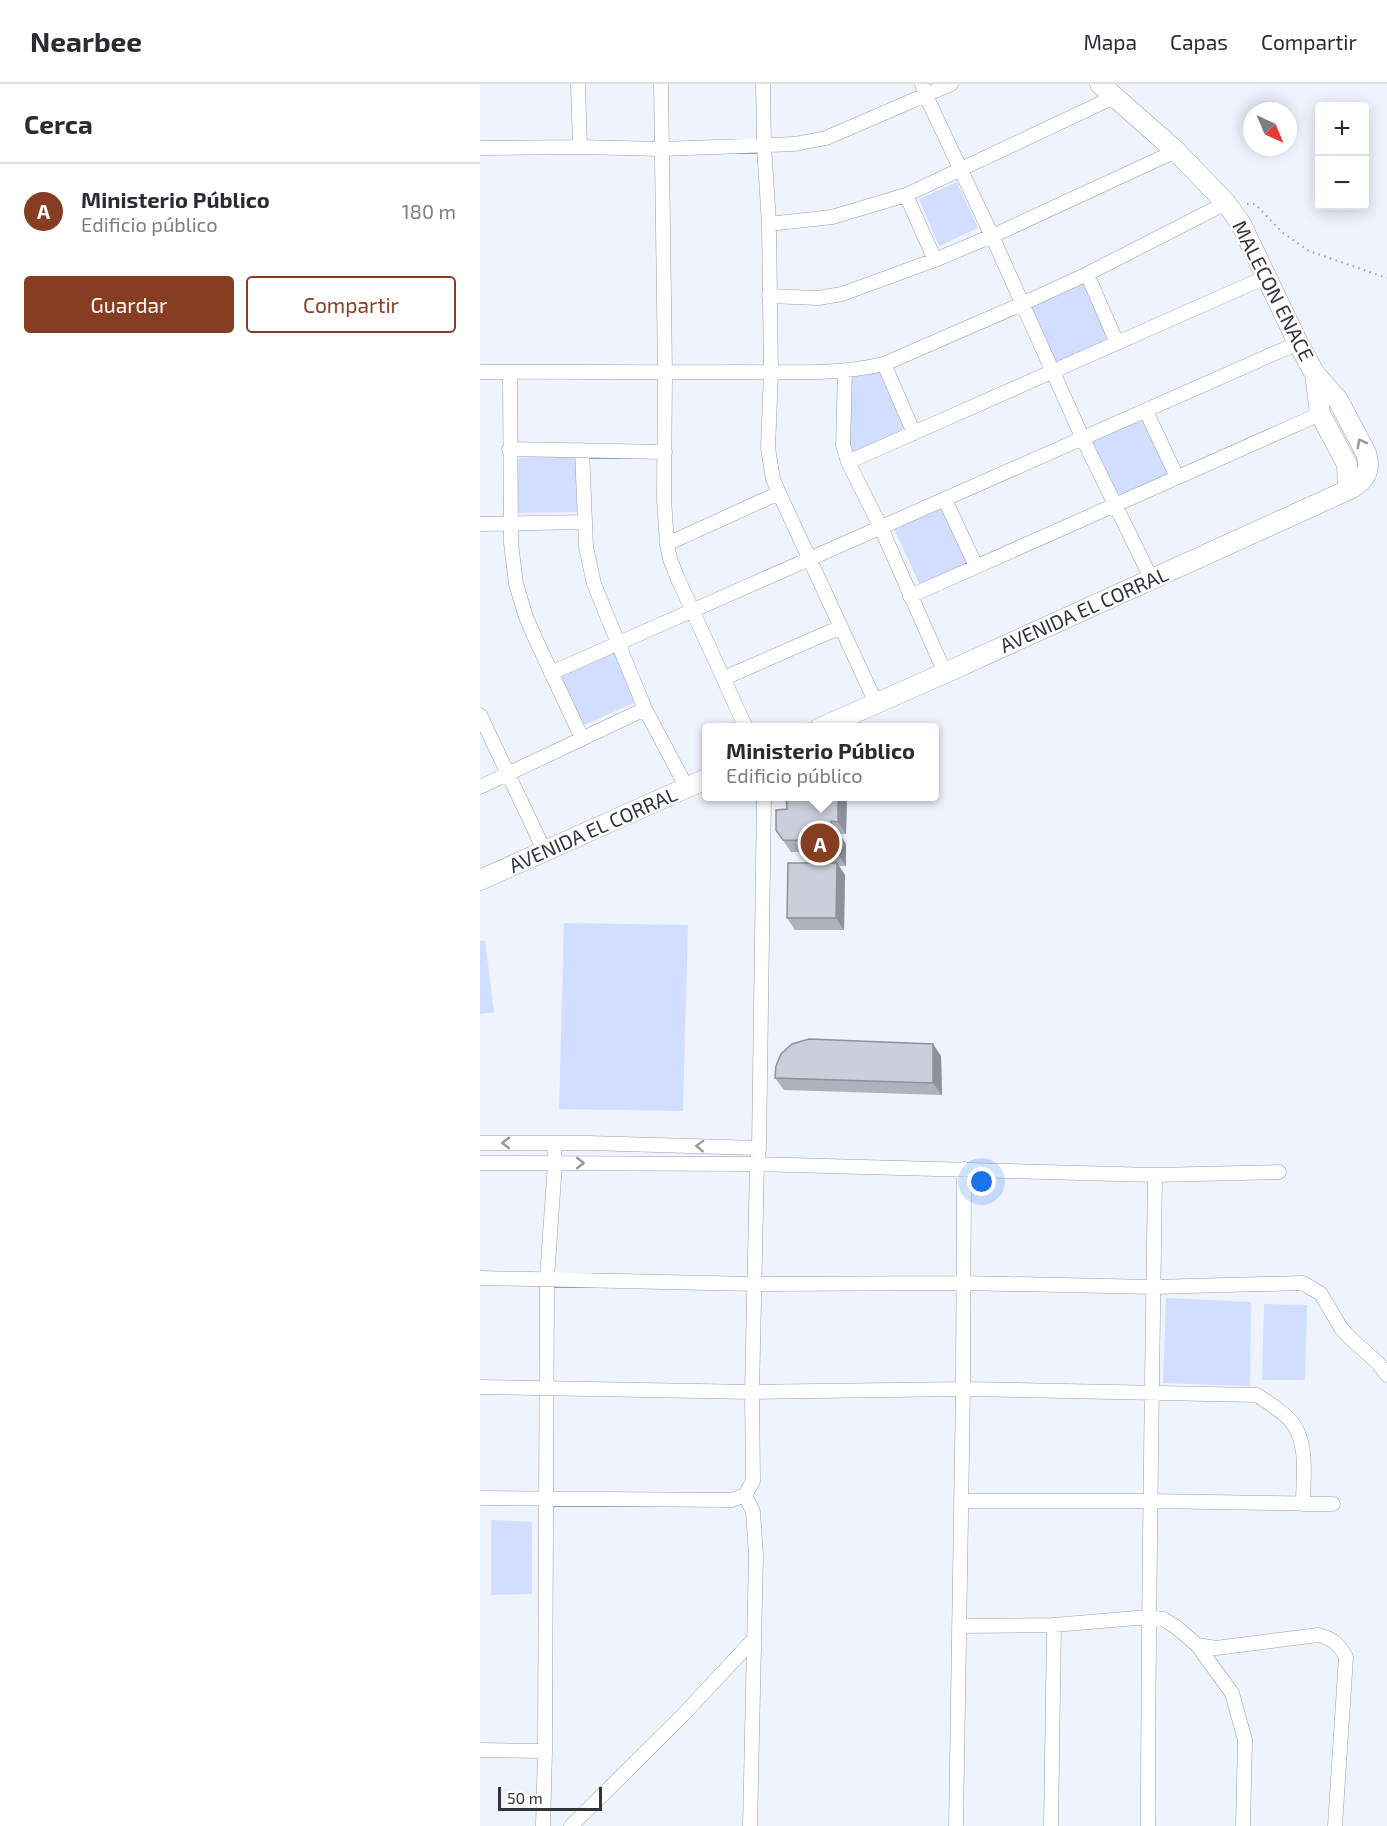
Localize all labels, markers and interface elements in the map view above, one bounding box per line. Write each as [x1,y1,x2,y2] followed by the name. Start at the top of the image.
[30,24,142,58] text: Nearbee
[1083,29,1137,54] text: Mapa
[1170,29,1228,54] text: Capas
[1261,29,1357,54] text: Compartir
[1243,102,1297,156] north arrow
[1315,102,1369,210] map controls
[1315,102,1369,156] button: +
[24,108,93,139] text: Cerca
[1315,156,1369,210] button: −
[81,186,270,212] text: Ministerio Público
[37,199,50,223] text: A
[402,199,456,223] text: 180 m
[81,212,218,236] text: Edificio público
[1228,216,1320,365] street label: MALECON ENACE
[24,276,234,333] button: Guardar
[246,276,456,333] button: Compartir
[1357,439,1368,449] one-way arrow
[996,561,1171,657] street label: AVENIDA EL CORRAL
[702,723,939,801] popup
[726,737,915,763] text: Ministerio Público
[726,763,863,787] text: Edificio público
[505,781,680,877] street label: AVENIDA EL CORRAL
[800,820,840,866] pin: A
[501,1137,510,1149] one-way arrow
[696,1140,705,1153] one-way arrow
[576,1157,585,1169] one-way arrow
[967,1167,996,1196] your location
[498,1784,602,1812] scale bar
[507,1788,543,1807] text: 50 m

